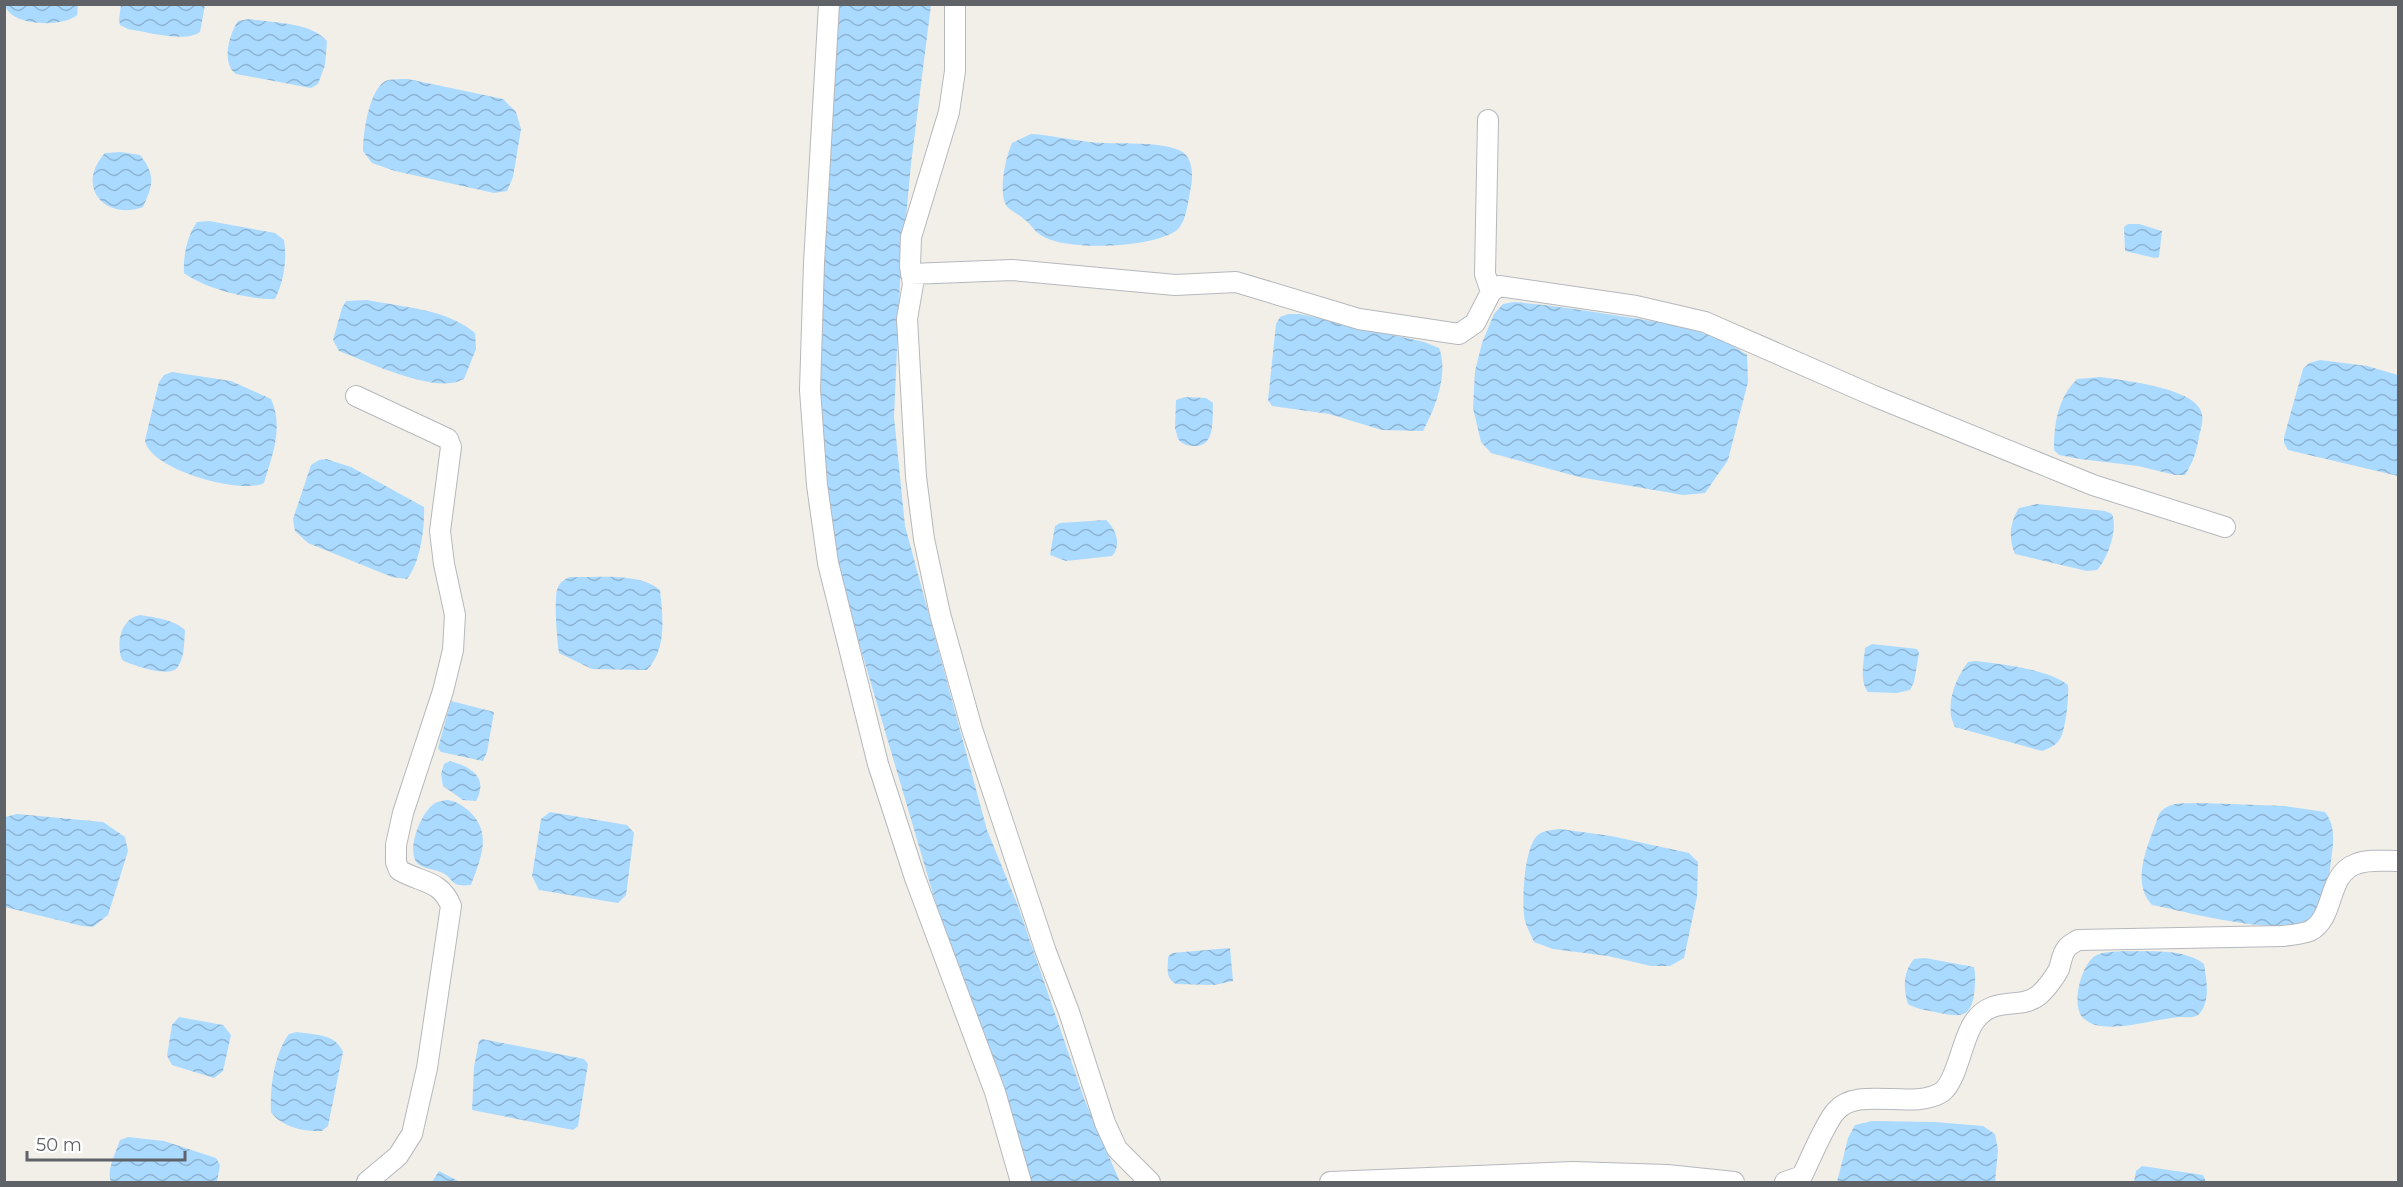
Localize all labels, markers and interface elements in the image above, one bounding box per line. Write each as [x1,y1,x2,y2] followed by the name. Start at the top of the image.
[27,1124,184,1162] scale bar
[36,1134,82,1156] text: 50 m

